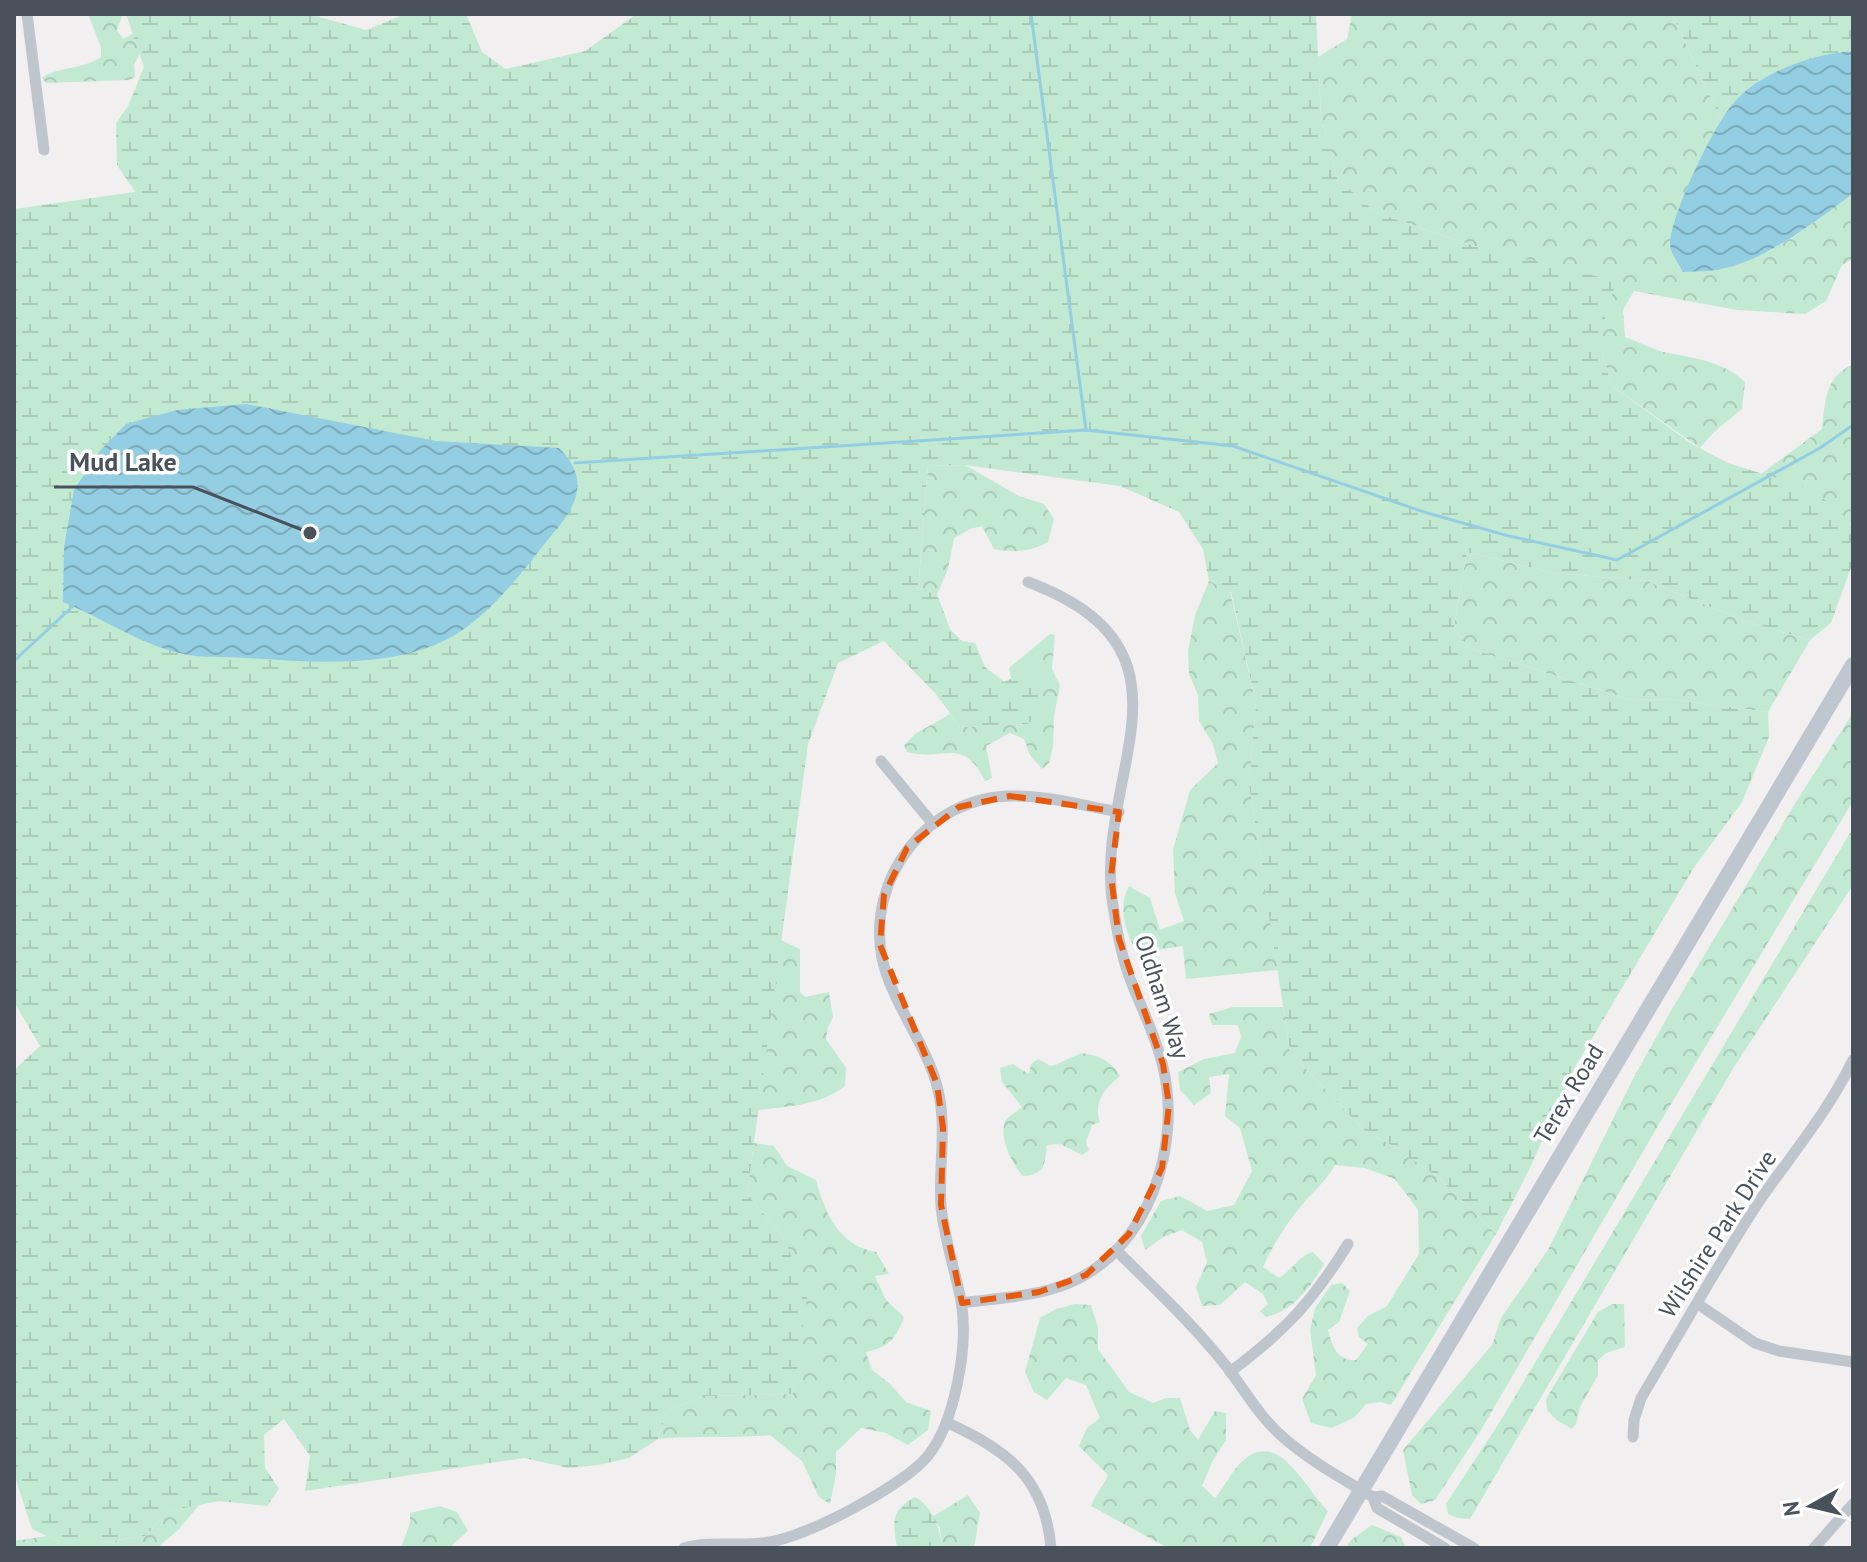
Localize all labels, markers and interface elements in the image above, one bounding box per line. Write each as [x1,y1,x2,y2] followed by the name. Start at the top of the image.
[54,437,193,487] callout: Mud Lake
[69,445,177,478] text: Mud Lake
[1128,931,1197,1063] street label: Oldham Way
[1527,1038,1610,1149] street label: Terex Road
[1652,1144,1783,1323] street label: Wilshire Park Drive
[1771,1466,1851,1546] north arrow
[1776,1500,1806,1518] text: N

